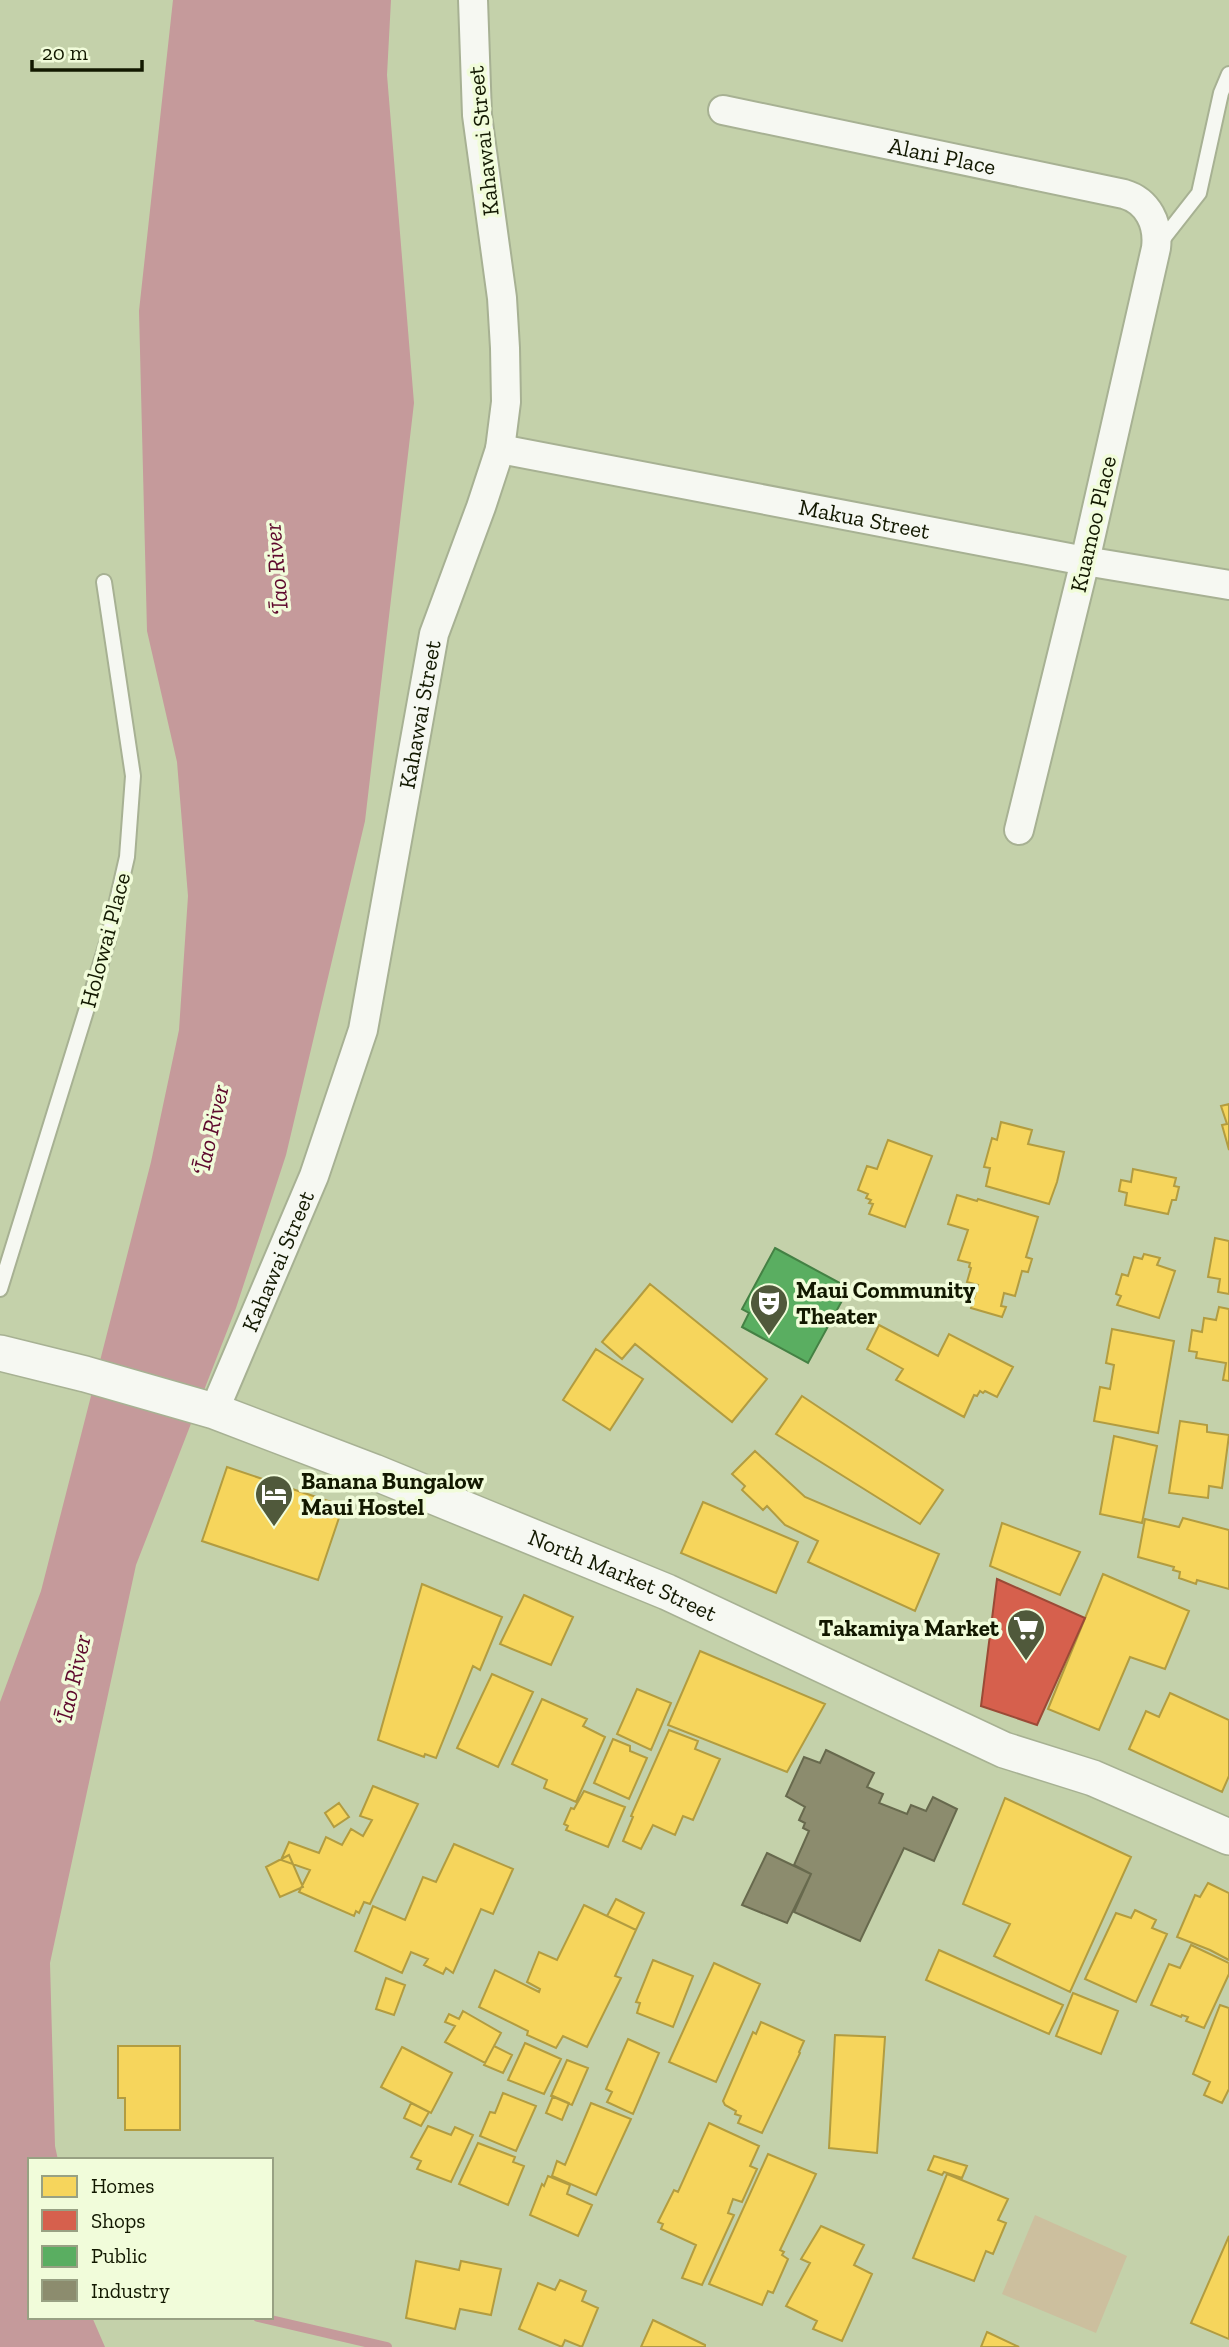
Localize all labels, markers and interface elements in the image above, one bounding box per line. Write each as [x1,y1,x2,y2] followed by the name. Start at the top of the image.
[32,28,142,72] scale bar
[42,40,88,65] text: 20 m
[461,64,505,217] street label: Kahawai Street
[886,131,998,181] street label: Alani Place
[1064,453,1122,595] street label: Kuamoo Place
[796,493,933,545] street label: Makua Street
[257,521,295,618] water label: ʻĪao River
[393,637,447,791] street label: Kahawai Street
[74,869,136,1011] street label: Holowai Place
[185,1081,235,1180] water label: ʻĪao River
[235,1186,320,1336] street label: Kahawai Street
[796,1276,976,1330] place label: Maui Community Theater
[748,1282,790,1337] theatre icon: Maui Community Theater
[301,1467,484,1521] place label: Banana Bungalow Maui Hostel
[253,1473,295,1528] hotel icon: Banana Bungalow Maui Hostel
[524,1523,722,1628] street label: North Market Street
[1005,1607,1047,1662] supermarket icon: Takamiya Market
[818,1614,1000,1642] place label: Takamiya Market
[47,1631,97,1730] water label: ʻĪao River
[28,2158,273,2319] legend
[91,2173,154,2198] text: Homes
[91,2208,145,2233] text: Shops
[91,2243,147,2268] text: Public
[91,2278,170,2303] text: Industry

